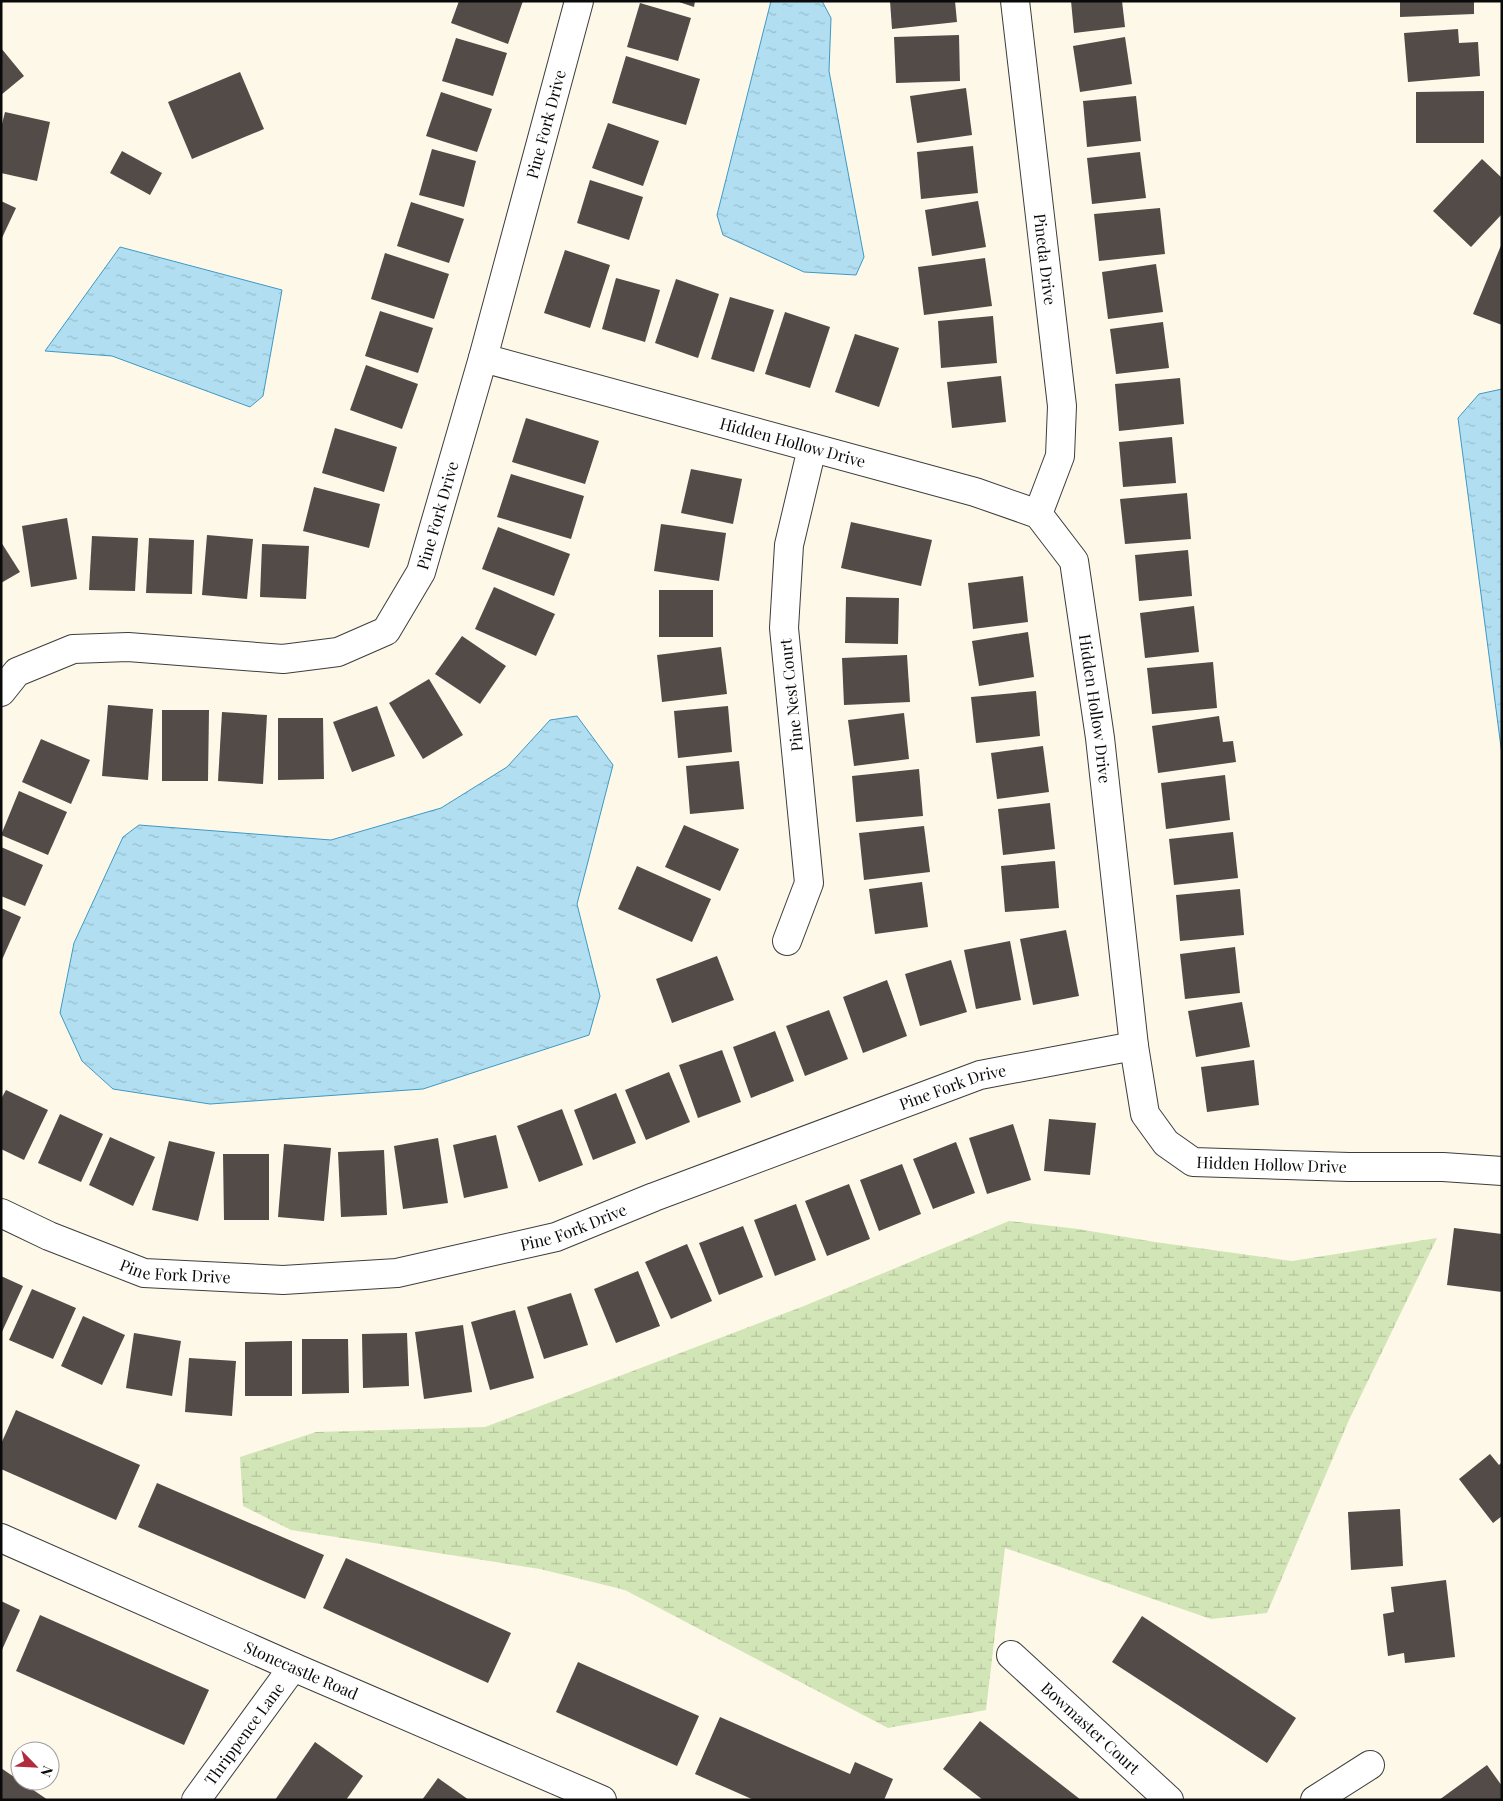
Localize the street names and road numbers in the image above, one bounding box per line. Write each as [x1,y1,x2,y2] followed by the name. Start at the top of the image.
[521,67,570,181] street label: Pine Fork Drive
[1030,212,1061,306] street label: Pineda Drive
[718,412,868,472] street label: Hidden Hollow Drive
[411,459,463,572] street label: Pine Fork Drive
[1075,633,1116,784] street label: Hidden Hollow Drive
[774,637,807,752] street label: Pine Nest Court
[896,1059,1008,1114] street label: Pine Fork Drive
[1196,1151,1347,1177] street label: Hidden Hollow Drive
[518,1198,630,1255] street label: Pine Fork Drive
[117,1254,231,1287] street label: Pine Fork Drive
[241,1636,362,1704] street label: Stonecastle Road
[1037,1677,1145,1778] street label: Bowmaster Court
[199,1678,288,1789] street label: Thrippence Lane

